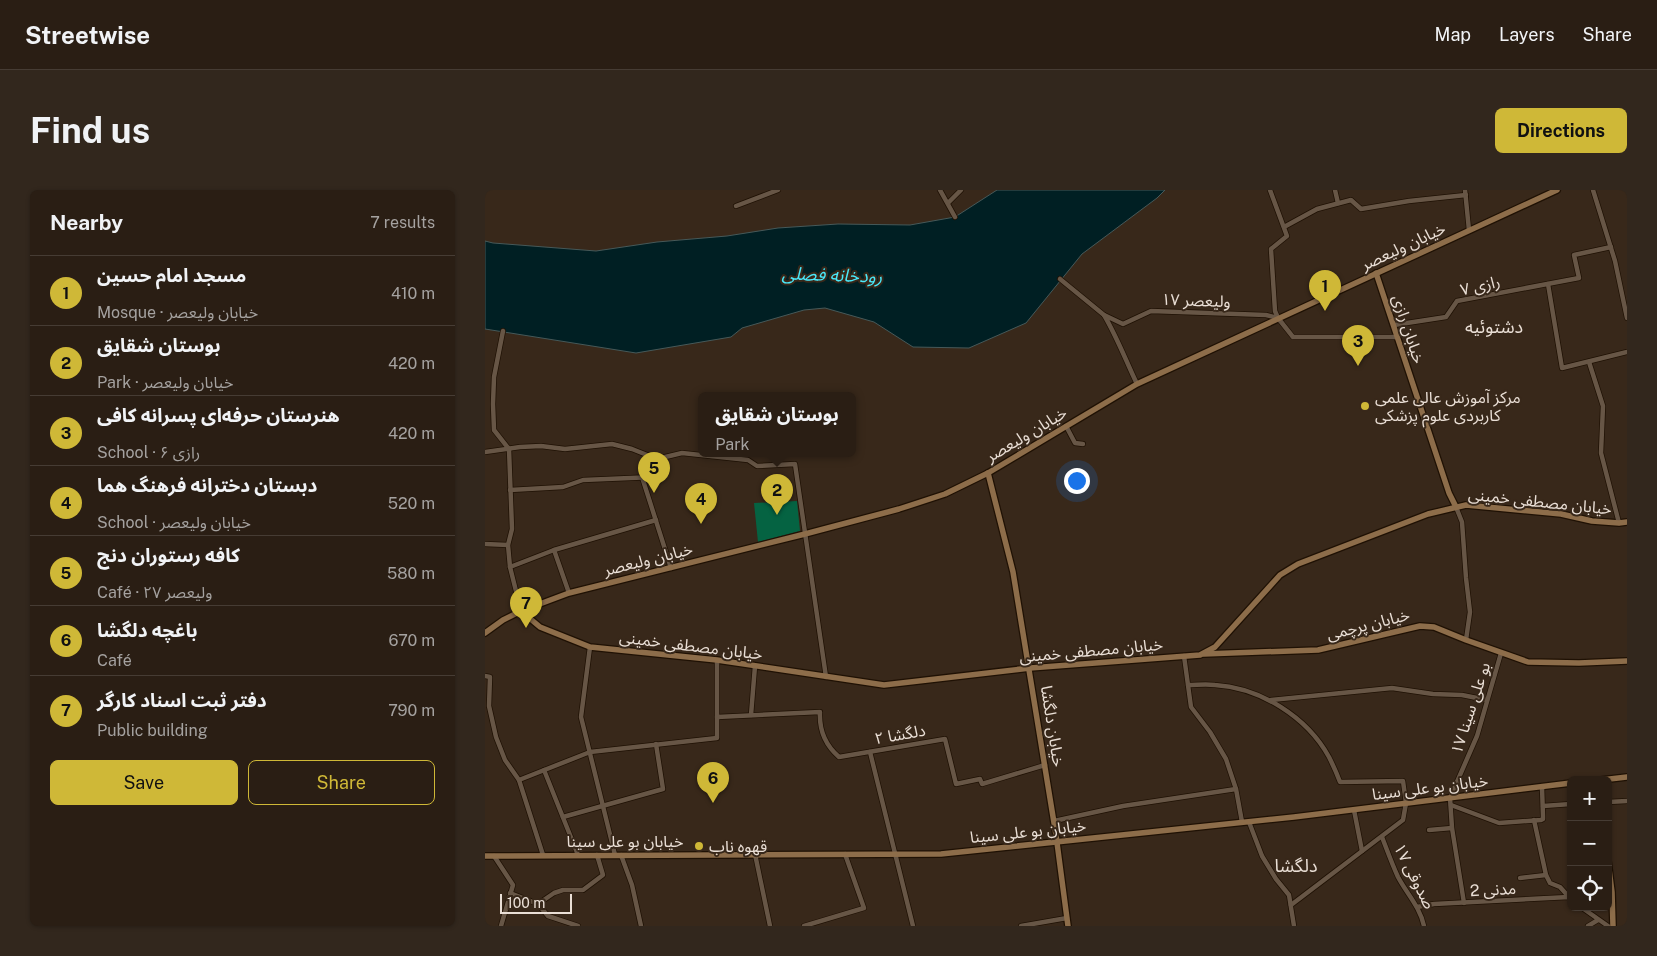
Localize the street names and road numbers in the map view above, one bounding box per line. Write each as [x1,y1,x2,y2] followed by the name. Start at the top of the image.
[1357,219,1448,275] street label: خیابان ولیعصر
[1458,272,1502,299] street label: رازی ۷
[1161,290,1231,311] street label: ولیعصر ۱۷
[1388,292,1429,366] street label: خیابان رازی
[982,403,1070,467] street label: خیابان ولیعصر
[1467,485,1613,518] street label: خیابان مصطفی خمینی
[601,539,695,580] street label: خیابان ولیعصر
[1325,605,1412,645] street label: خیابان پرچمی
[618,627,764,664] street label: خیابان مصطفی خمینی
[1018,635,1164,666] street label: خیابان مصطفی خمینی
[1447,660,1494,756] street label: بو علی سینا ۱۷
[1037,684,1068,768] street label: خیابان دلگشا
[873,721,927,748] street label: دلگشا ۲
[1371,771,1489,804] street label: خیابان بو علی سینا
[969,816,1087,847] street label: خیابان بو علی سینا
[567,832,683,851] street label: خیابان بو علی سینا
[1390,840,1439,912] street label: صدوقی ۱۷
[1469,879,1517,900] street label: مدنی 2

